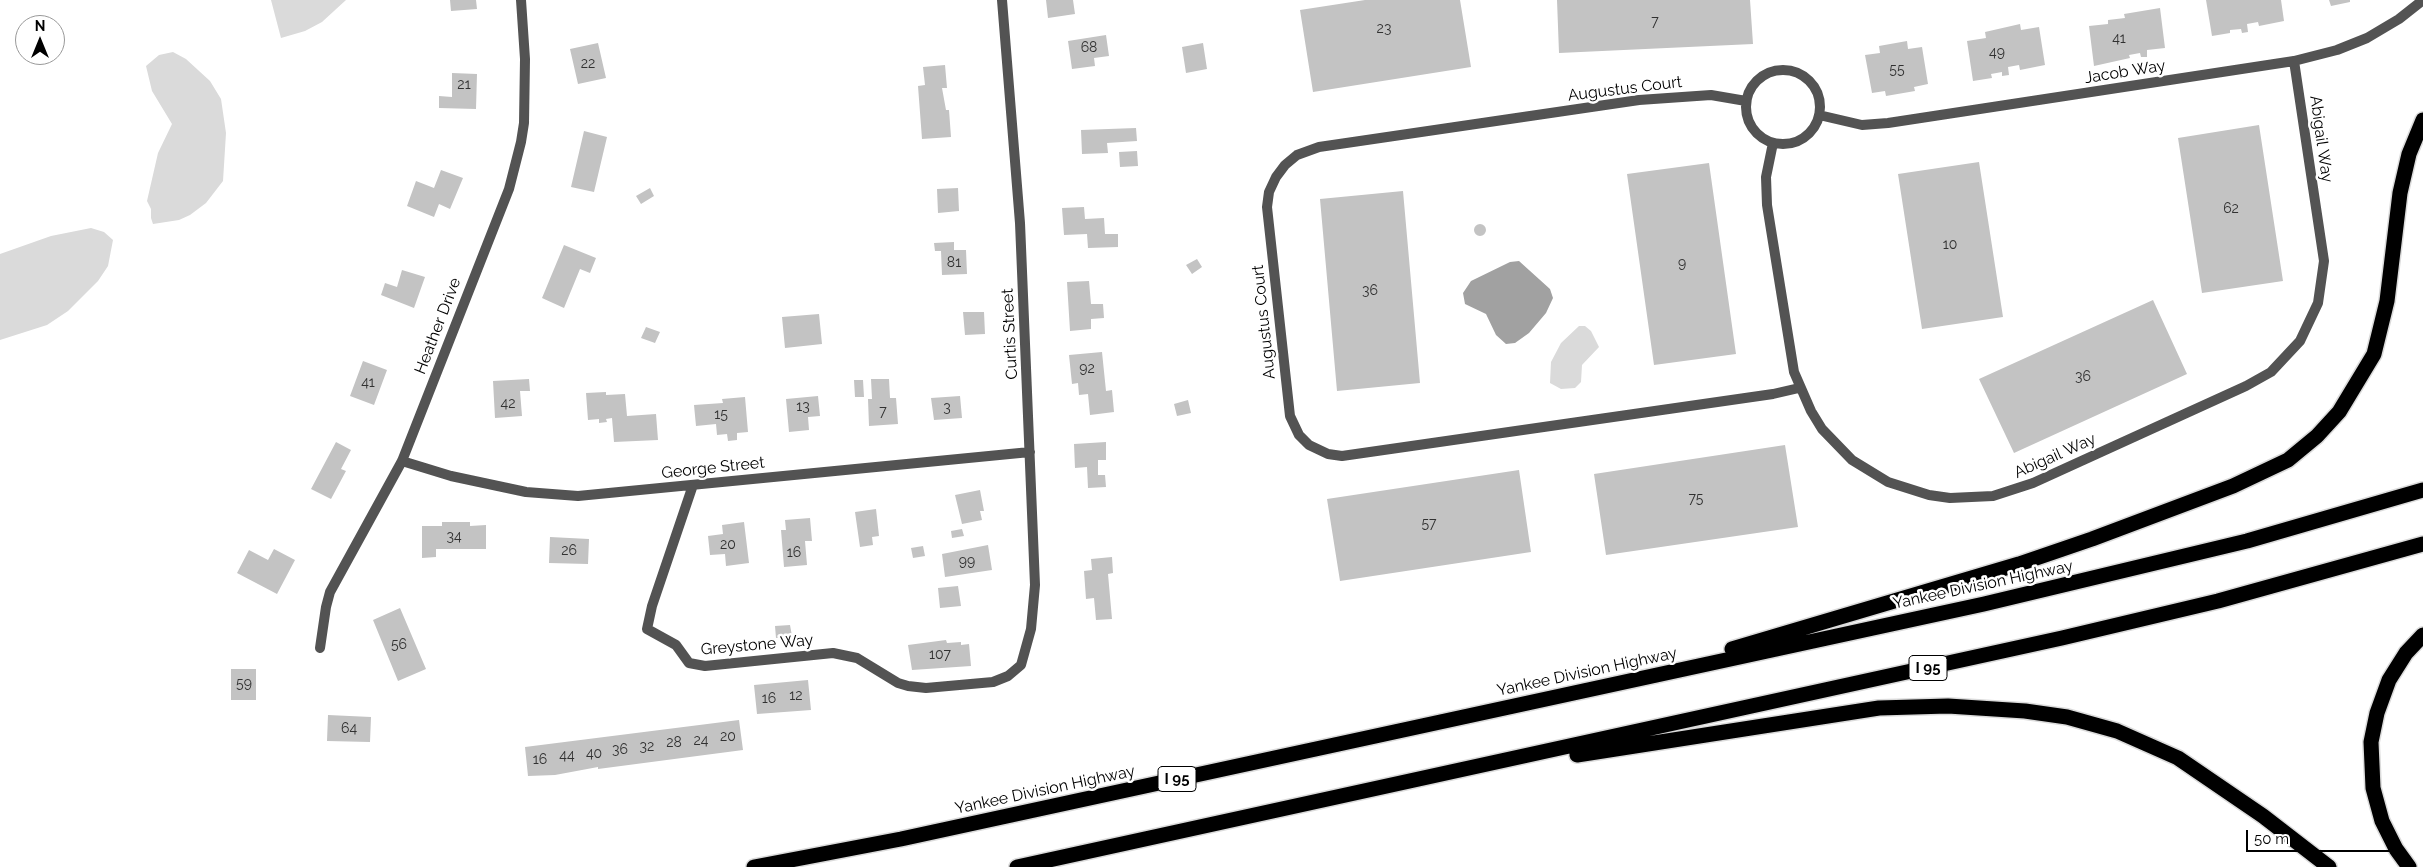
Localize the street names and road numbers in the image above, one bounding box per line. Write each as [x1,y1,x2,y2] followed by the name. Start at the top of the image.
[2083,56,2167,88] street label: Jacob Way
[1567,72,1683,106] street label: Augustus Court
[2305,94,2337,184] street label: Abigail Way
[1248,264,1280,380] street label: Augustus Court
[411,275,465,377] street label: Heather Drive
[998,288,1022,380] street label: Curtis Street
[2011,429,2099,483] street label: Abigail Way
[661,453,765,483] street label: George Street
[1891,557,2075,613] street label: Yankee Division Highway
[700,631,814,659] street label: Greystone Way
[1495,644,1679,700] street label: Yankee Division Highway
[1909,656,1947,680] road number: I 95
[953,762,1137,818] street label: Yankee Division Highway
[1158,766,1196,792] road number: I 95

